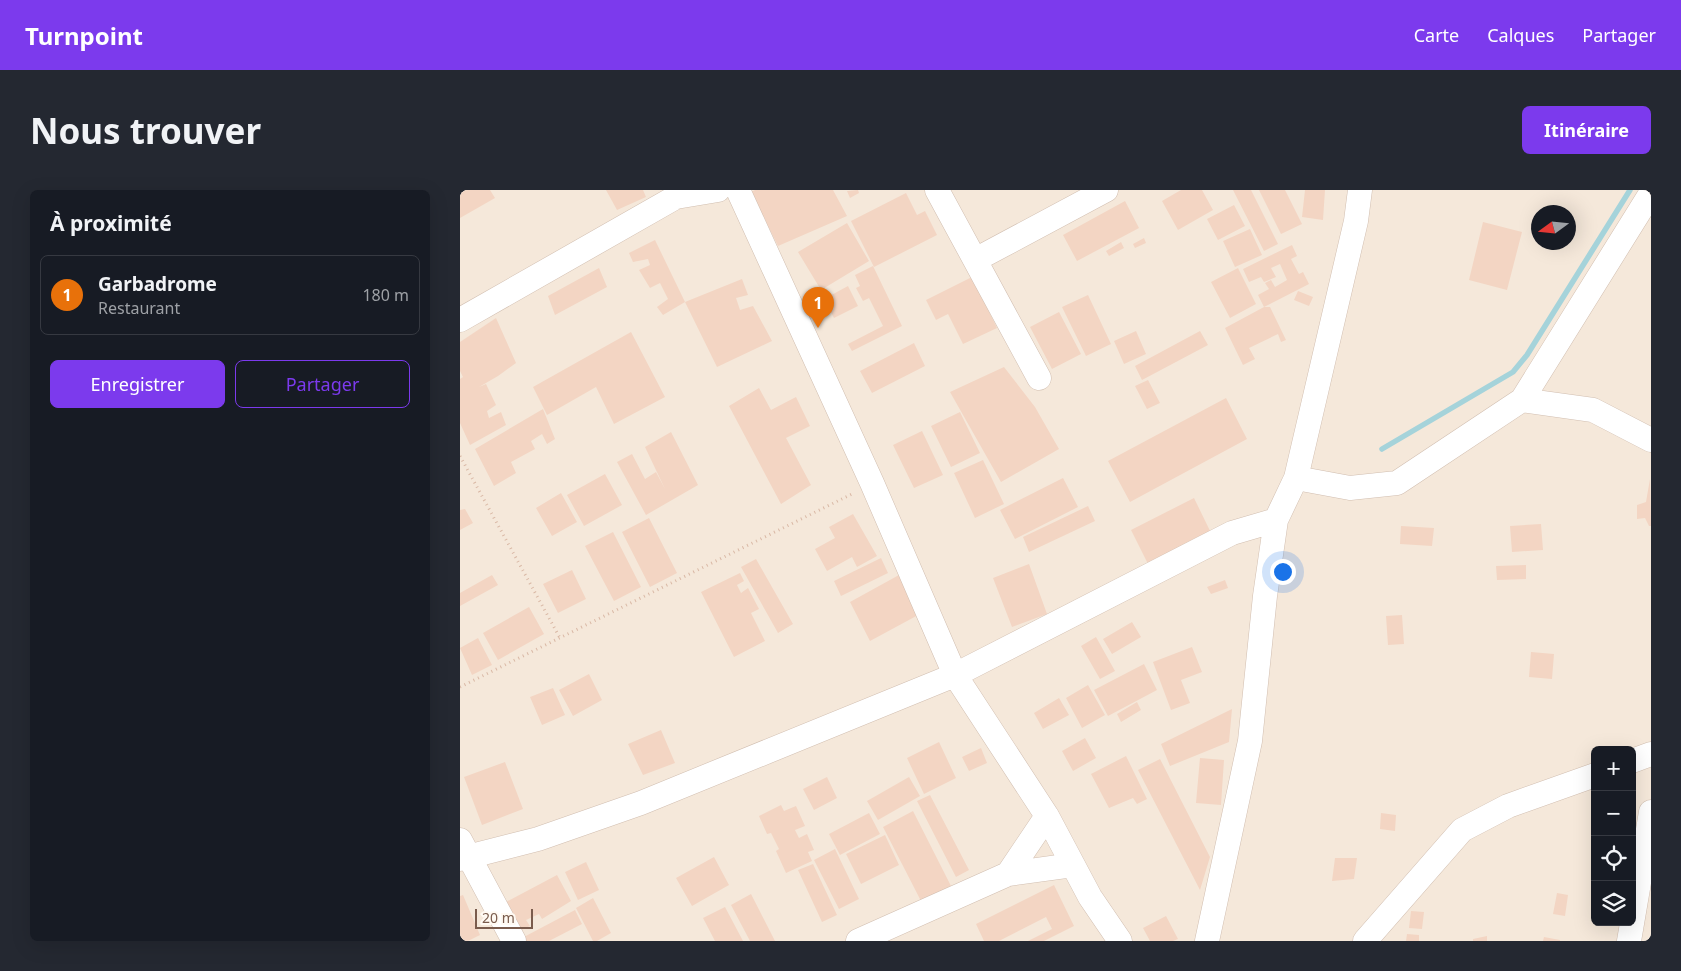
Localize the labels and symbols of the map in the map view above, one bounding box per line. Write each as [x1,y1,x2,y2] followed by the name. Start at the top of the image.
[1531,205,1576,250] north arrow
[802,287,834,328] pin: 1
[1270,559,1296,585] your location
[475,906,532,929] scale bar

